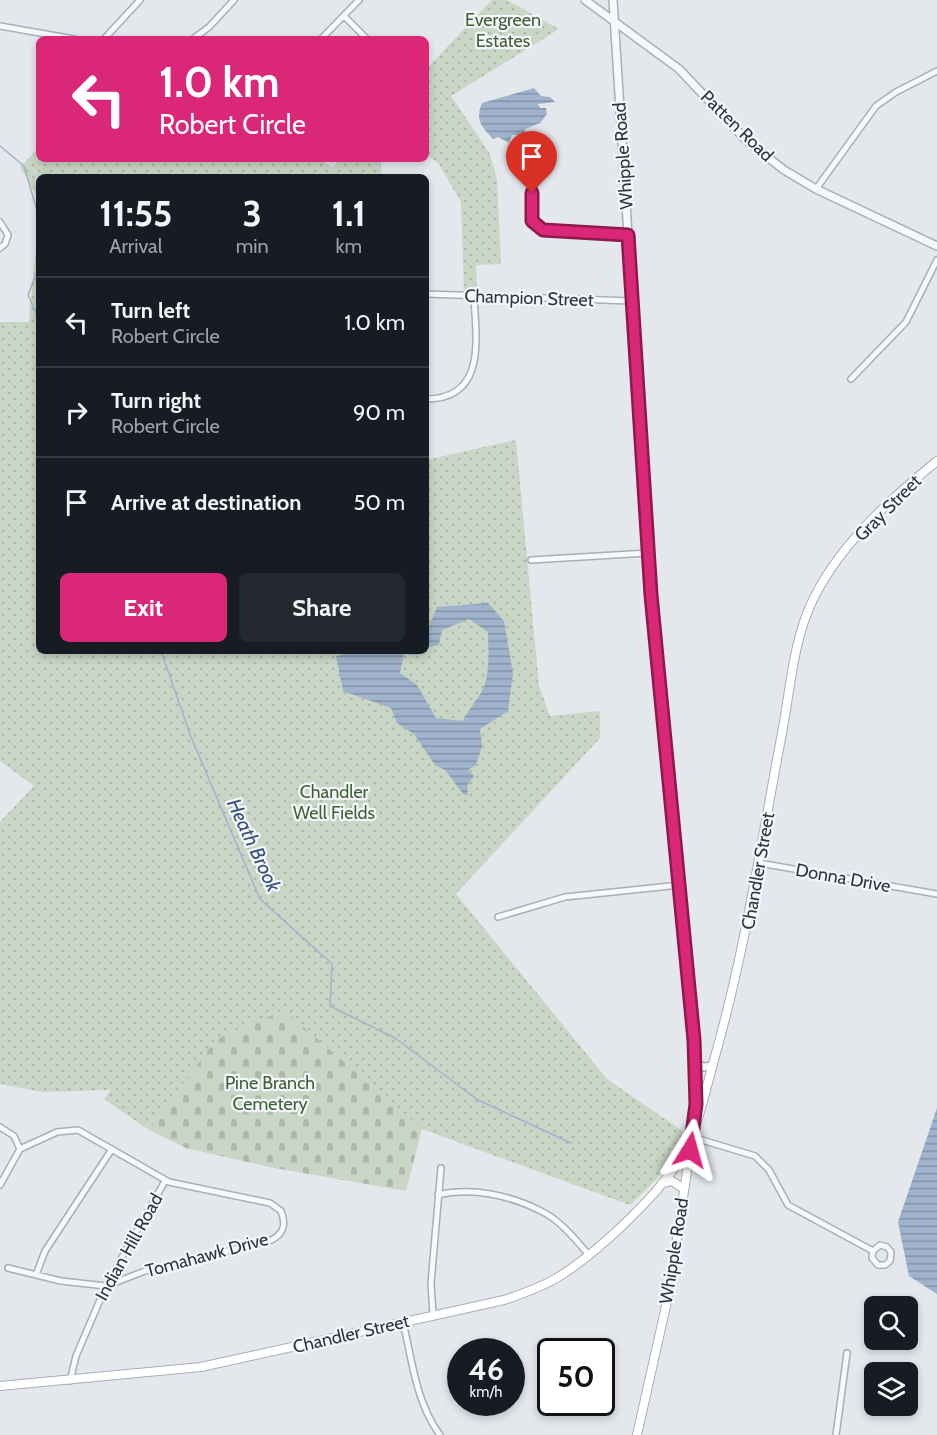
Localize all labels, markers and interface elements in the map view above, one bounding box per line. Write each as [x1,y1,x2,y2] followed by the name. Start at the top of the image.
[465,9,541,52] park label: Evergreen Estates
[159,56,279,108] text: 1.0 km
[60,60,138,138] icon: left
[696,86,778,166] street label: Patten Road
[608,102,638,210] street label: Whipple Road
[159,108,306,141] text: Robert Circle
[506,131,557,193] pin
[515,140,548,173] icon: arrive
[99,191,172,235] text: 11:55
[242,191,262,235] text: 3
[332,191,366,235] text: 1.1
[109,234,162,258] text: Arrival
[236,234,269,258] text: min
[336,234,362,258] text: km
[464,285,594,311] street label: Champion Street
[111,297,190,324] text: Turn left
[60,306,93,339] icon: left
[344,309,405,336] text: 1.0 km
[111,324,220,348] text: Robert Circle
[111,387,201,414] text: Turn right
[60,396,93,429] icon: right
[353,399,405,426] text: 90 m
[111,414,220,438] text: Robert Circle
[850,470,926,546] street label: Gray Street
[60,486,93,519] icon: arrive
[111,489,301,516] text: Arrive at destination
[353,489,405,516] text: 50 m
[60,573,227,642] button: Exit
[239,573,405,642] button: Share
[293,781,375,824] park label: Chandler Well Fields
[222,795,287,897] water label: Heath Brook
[737,811,779,931] street label: Chandler Street
[794,859,892,897] street label: Donna Drive
[225,1072,315,1115] park label: Pine Branch Cemetery
[658,1118,722,1182] position arrow
[91,1190,167,1304] street label: Indian Hill Road
[655,1196,693,1306] street label: Whipple Road
[143,1228,271,1282] street label: Tomahawk Drive
[864,1296,918,1416] map controls
[864,1296,918,1350] button: search
[291,1310,411,1358] street label: Chandler Street
[537,1338,615,1416] speed limit sign: 50
[468,1351,504,1388] text: 46
[864,1362,918,1416] button: layers
[470,1383,502,1401] text: km/h

